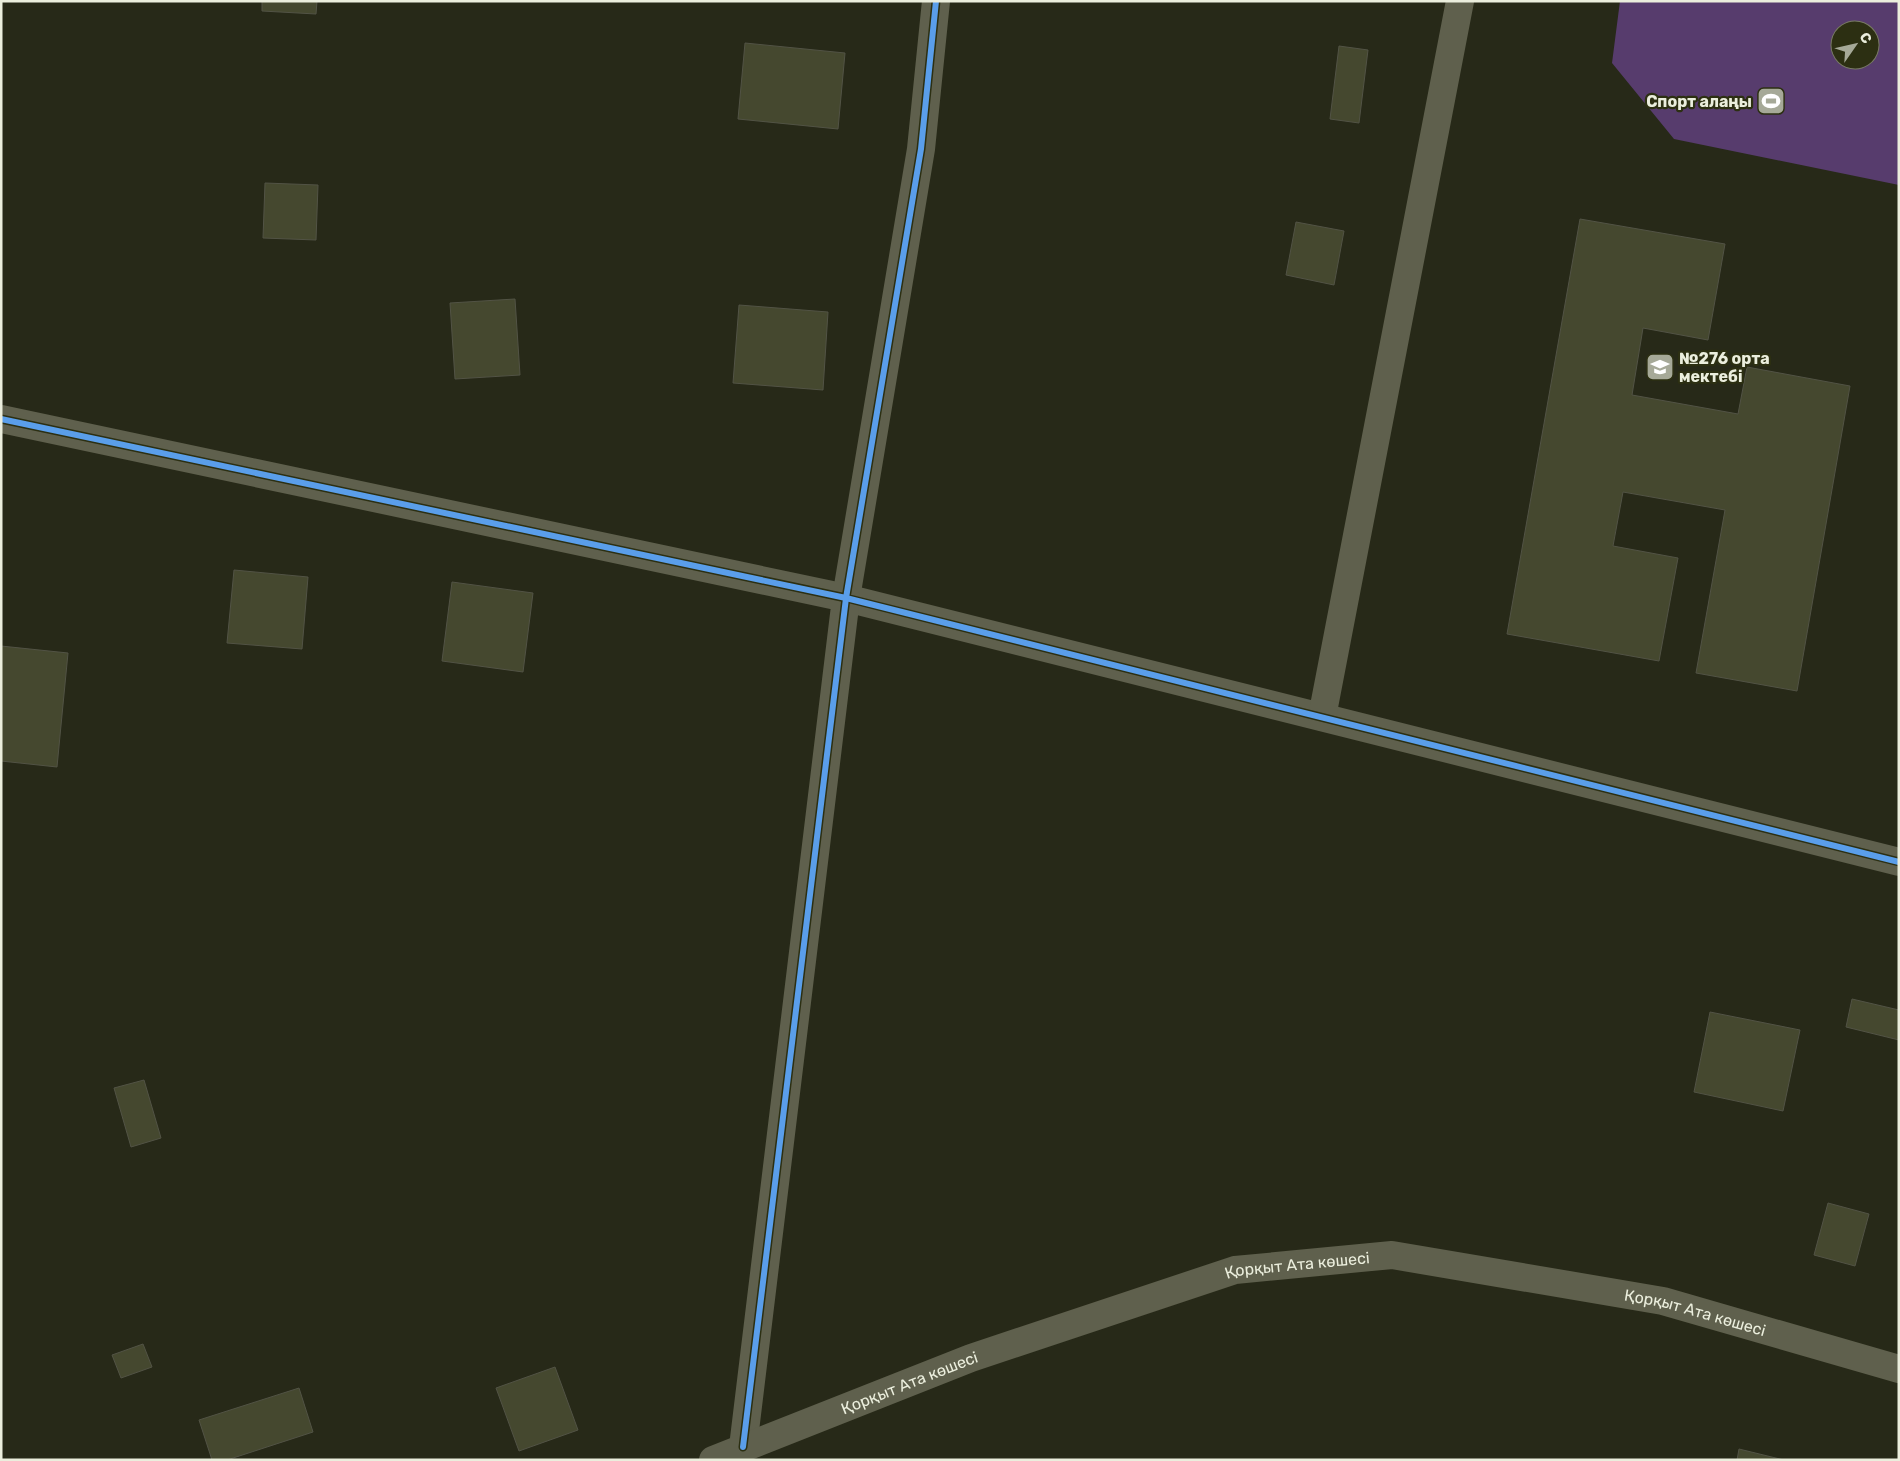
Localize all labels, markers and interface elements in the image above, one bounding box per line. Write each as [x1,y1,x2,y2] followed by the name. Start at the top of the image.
[1830,20,1880,70] north arrow
[1856,29,1875,47] text: С
[1756,86,1786,116] sports icon: Спорт алаңы
[1646,92,1752,111] place label: Спорт алаңы
[1679,349,1770,386] place label: №276 орта мектебі
[1645,352,1675,382] school or university icon: №276 орта мектебі
[1222,1248,1370,1282] street label: Қорқыт Ата көшесі
[1623,1285,1768,1340] street label: Қорқыт Ата көшесі
[838,1347,980,1418] street label: Қорқыт Ата көшесі

